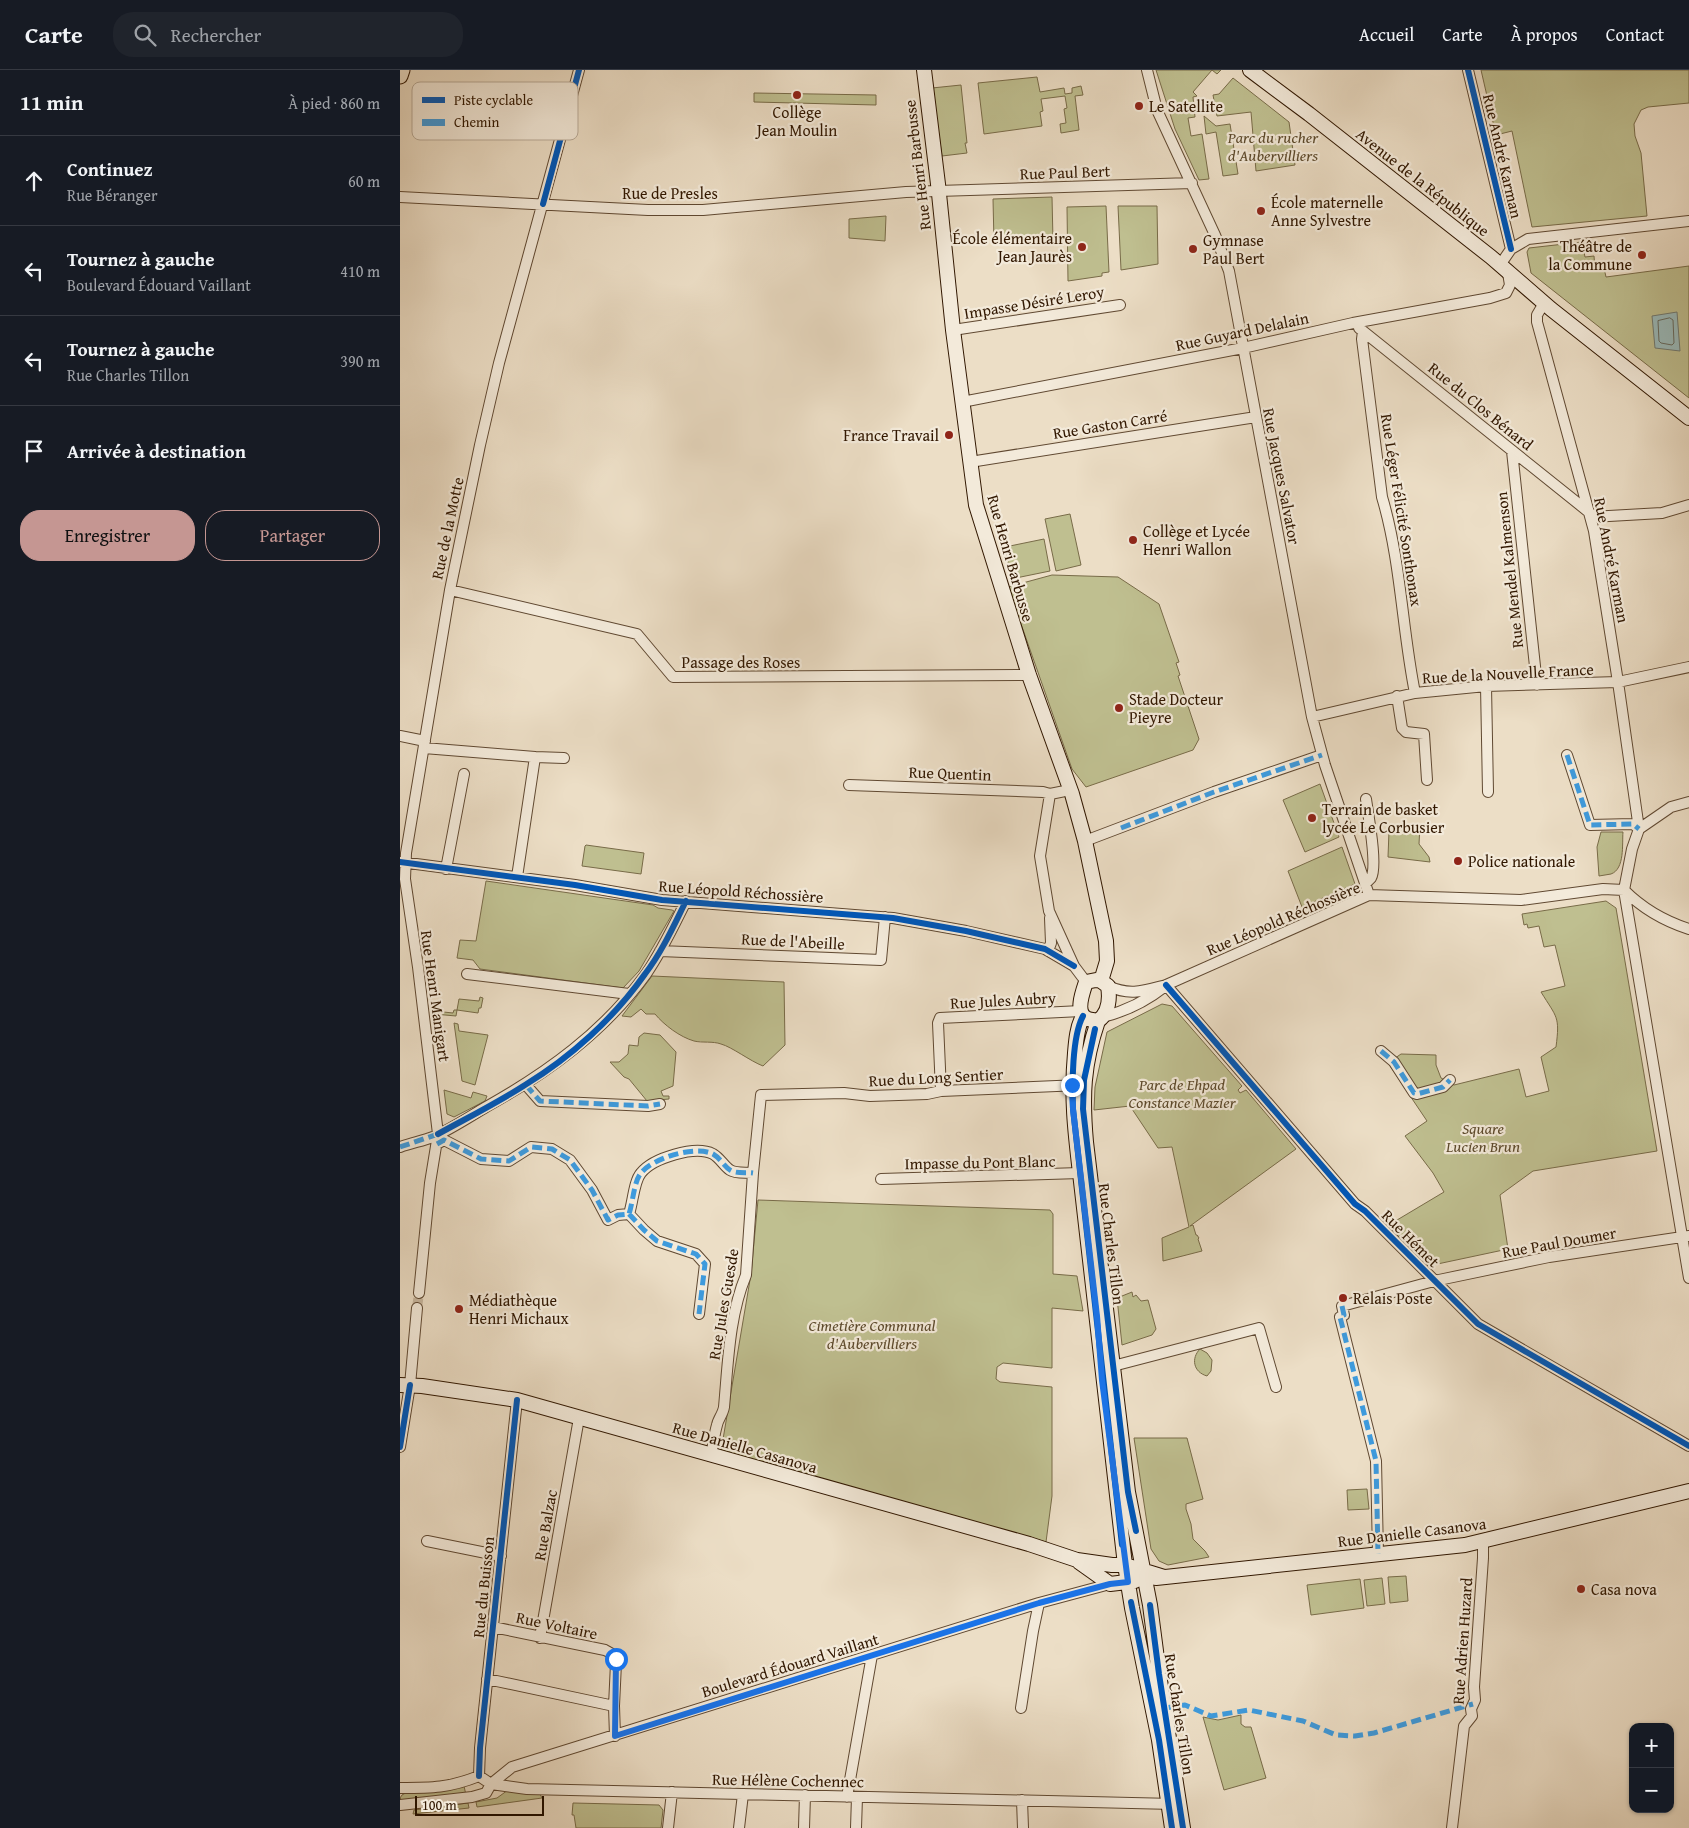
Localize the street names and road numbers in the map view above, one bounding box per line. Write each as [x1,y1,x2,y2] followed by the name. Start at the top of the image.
[1477,91,1529,221] street label: Rue André Karman
[897,99,937,231] street label: Rue Henri Barbusse
[1351,122,1495,242] street label: Avenue de la République
[1019,158,1111,186] street label: Rue Paul Bert
[622,181,718,205] street label: Rue de Presles
[962,279,1106,325] street label: Impasse Désiré Leroy
[1173,305,1311,357] street label: Rue Guyard Delalain
[1423,356,1539,456] street label: Rue du Clos Bénard
[1051,403,1169,445] street label: Rue Gaston Carré
[1257,406,1307,547] street label: Rue Jacques Salvator
[1375,412,1429,609] street label: Rue Léger Félicité Sonthonax
[424,475,470,581] street label: Rue de la Motte
[1489,491,1529,649] street label: Rue Mendel Kalmenson
[981,492,1041,624] street label: Rue Henri Barbusse
[1588,495,1636,625] street label: Rue André Karman
[682,650,800,674] street label: Passage des Roses
[1422,657,1594,689] street label: Rue de la Nouvelle France
[908,760,992,786] street label: Rue Quentin
[658,873,824,909] street label: Rue Léopold Réchossière
[1202,875,1364,961] street label: Rue Léopold Réchossière
[741,926,845,956] street label: Rue de l'Abeille
[415,929,457,1064] street label: Rue Henri Manigart
[950,985,1056,1015] street label: Rue Jules Aubry
[868,1061,1004,1093] street label: Rue du Long Sentier
[904,1149,1056,1175] street label: Impasse du Pont Blanc
[1093,1182,1131,1306] street label: Rue Charles Tillon
[1377,1204,1446,1273] street label: Rue Hémet
[1500,1220,1618,1264] street label: Rue Paul Doumer
[701,1247,745,1361] street label: Rue Jules Guesde
[670,1415,821,1479] street label: Rue Danielle Casanova
[527,1488,563,1562] street label: Rue Balzac
[1336,1511,1488,1553] street label: Rue Danielle Casanova
[466,1535,500,1639] street label: Rue du Buisson
[1446,1576,1478,1705] street label: Rue Adrien Huzard
[514,1605,600,1645] street label: Rue Voltaire
[699,1627,882,1703] street label: Boulevard Édouard Vaillant
[1159,1652,1201,1776] street label: Rue Charles Tillon
[712,1767,864,1793] street label: Rue Hélène Cochennec

